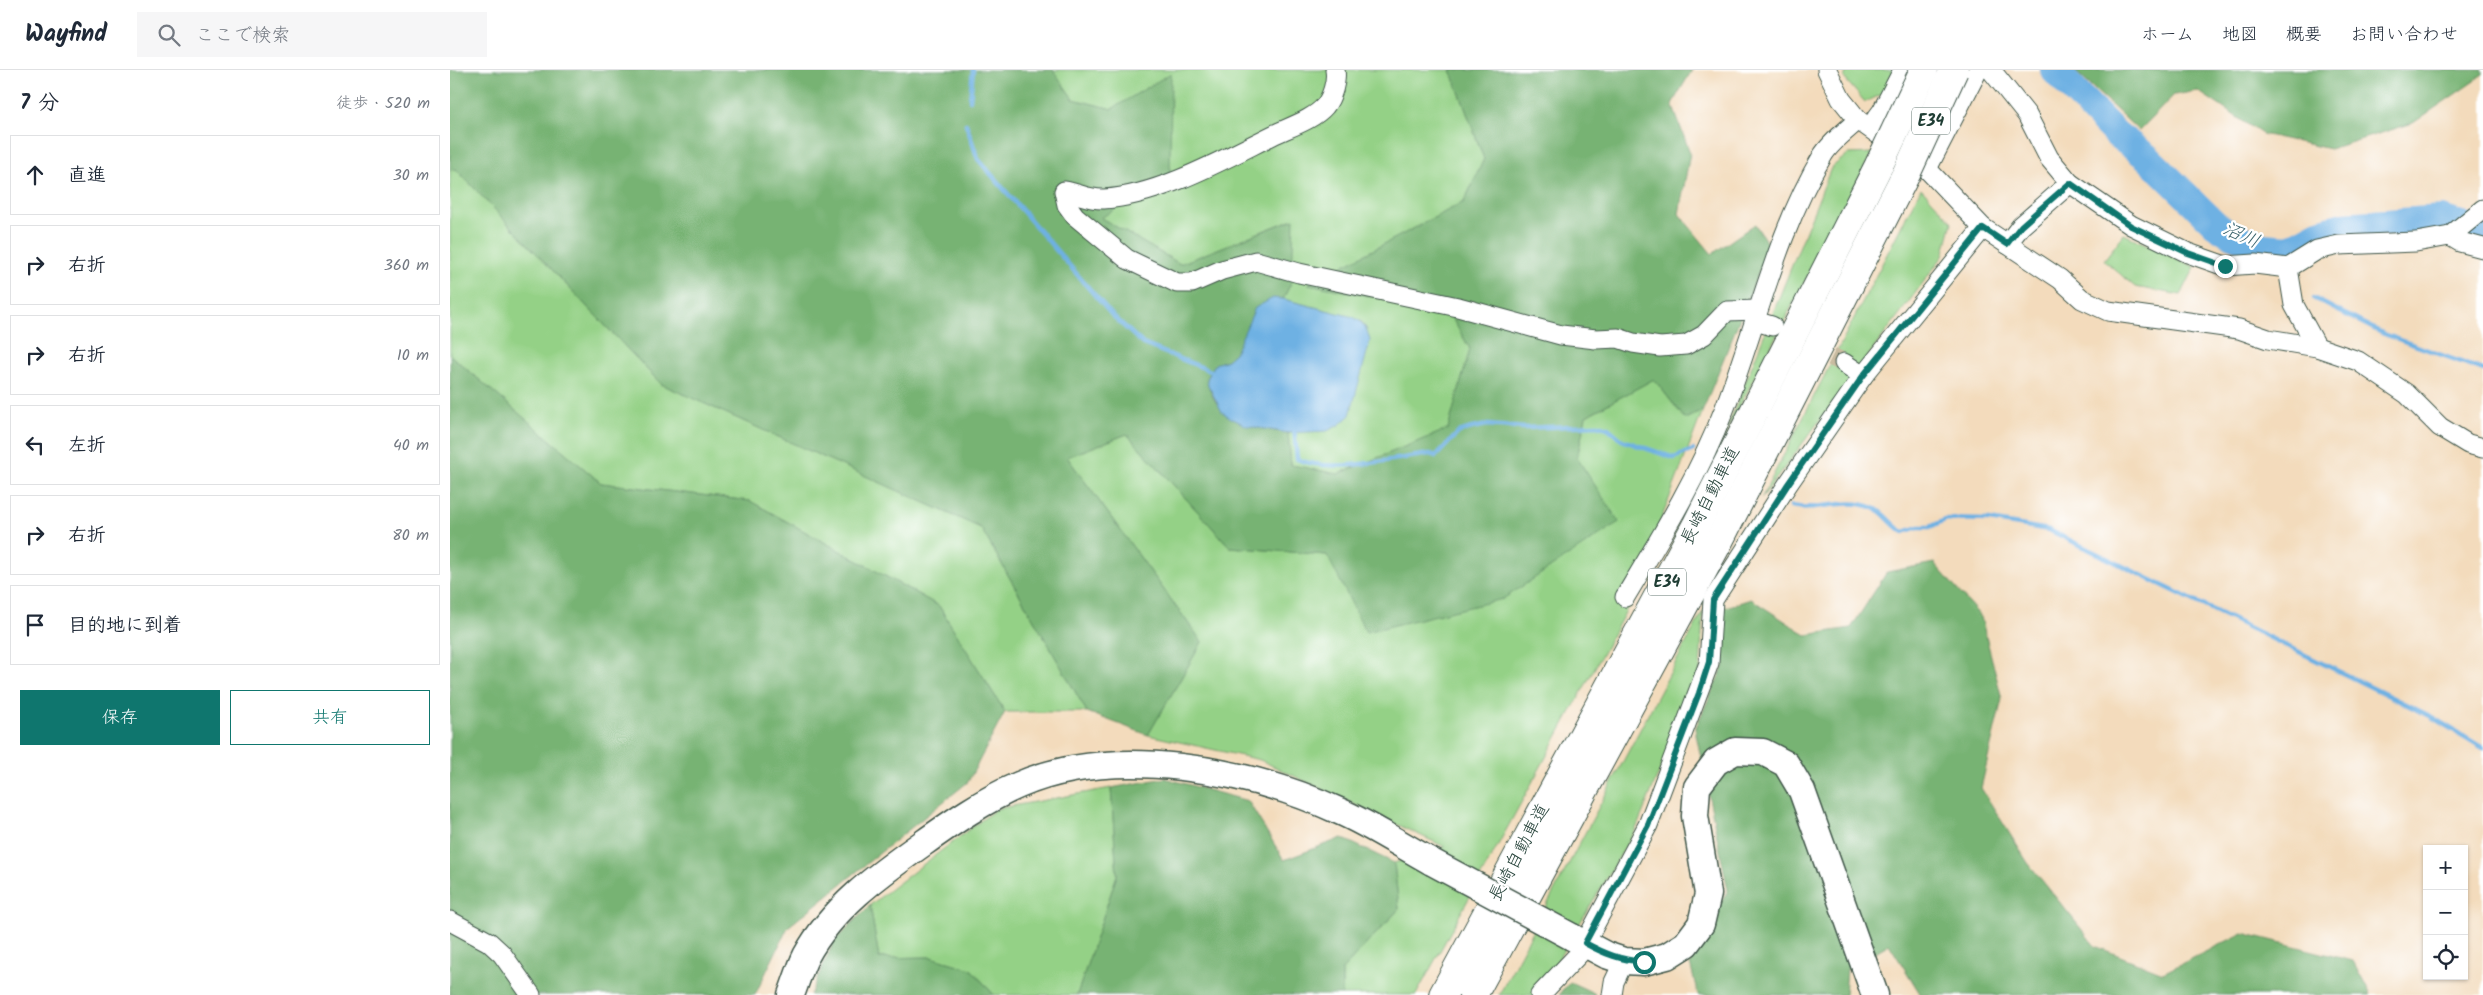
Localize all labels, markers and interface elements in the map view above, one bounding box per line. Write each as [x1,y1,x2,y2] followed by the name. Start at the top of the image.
[137,12,487,57] search box
[25,15,107,54] text: Wayfind
[155,21,183,49] icon: search
[195,21,290,51] text: ここで検索
[2141,21,2194,50] text: ホーム
[2222,21,2258,50] text: 地図
[2286,21,2322,50] text: 概要
[2350,21,2458,50] text: お問い合わせ
[20,87,59,120] text: 7 分
[336,91,430,116] text: 徒歩 · 520 m
[1912,107,1950,134] road number: E34
[21,161,49,189] icon: ahead
[68,161,106,191] text: 直進
[393,163,429,188] text: 30 m
[2218,215,2264,257] water label: 沼川
[21,251,49,279] icon: right
[68,251,106,281] text: 右折
[384,253,429,278] text: 360 m
[2214,255,2237,278] route end
[21,341,49,369] icon: right
[68,341,106,371] text: 右折
[397,343,429,368] text: 10 m
[21,431,49,459] icon: left
[68,431,106,461] text: 左折
[393,433,429,458] text: 40 m
[1674,441,1748,551] street label: 長崎自動車道
[21,521,49,549] icon: right
[68,521,106,551] text: 右折
[392,523,429,548] text: 80 m
[1648,568,1686,596] road number: E34
[21,611,49,639] icon: arrive
[68,611,182,641] text: 目的地に到着
[20,690,220,745] button: 保存
[230,690,430,745] button: 共有
[1482,799,1558,907] street label: 長崎自動車道
[2423,845,2468,980] map controls
[2423,845,2468,890] button: +
[2423,890,2468,935] button: −
[2423,935,2468,980] button: locate
[1633,951,1656,974] route start

